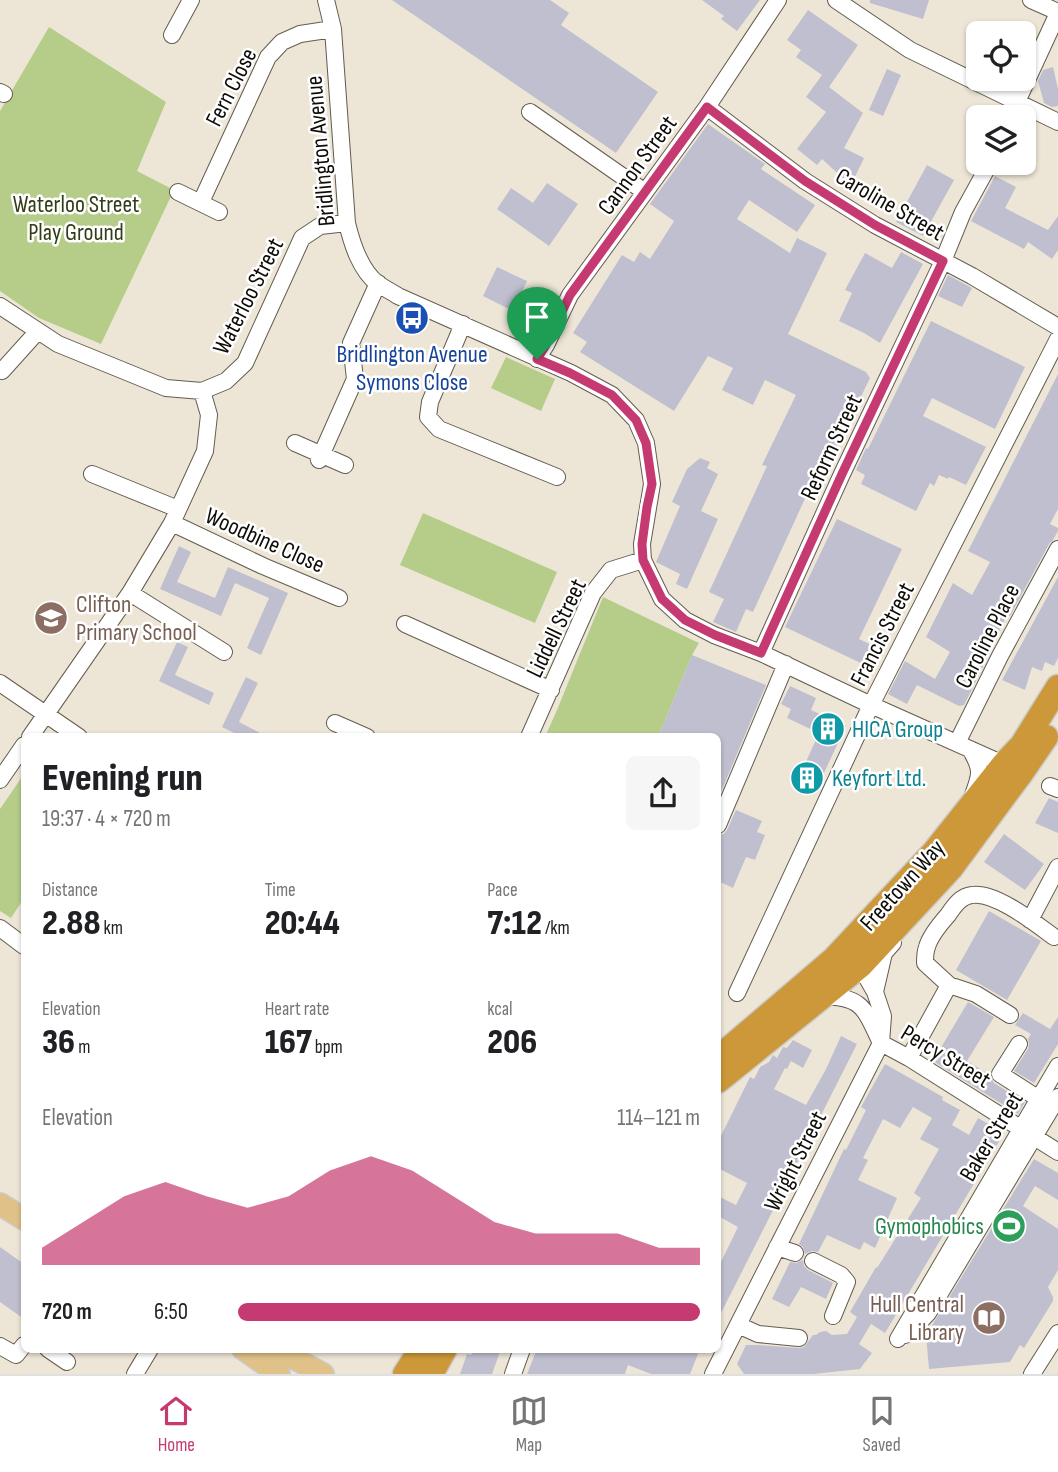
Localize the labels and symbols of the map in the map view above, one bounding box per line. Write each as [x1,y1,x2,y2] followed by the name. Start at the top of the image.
[200,43,263,131] street label: Fern Close
[299,74,342,227] street label: Bridlington Avenue
[592,110,683,221] street label: Cannon Street
[830,162,949,247] street label: Caroline Street
[13,190,139,247] park label: Waterloo Street Play Ground
[207,233,290,359] street label: Waterloo Street
[507,287,567,359] pin
[393,299,431,337] bus stop icon: Bridlington Avenue Symons Close
[336,340,488,397] place label: Bridlington Avenue Symons Close
[794,390,869,505] street label: Reform Street
[201,501,329,580] street label: Woodbine Close
[520,574,593,682] street label: Liddell Street
[844,578,921,691] street label: Francis Street
[949,579,1026,693] street label: Caroline Place
[76,590,197,647] place label: Clifton Primary School
[32,599,70,637] school or university icon: Clifton Primary School
[809,710,847,748] building icon: HICA Group
[852,715,943,744] place label: HICA Group
[788,759,826,797] building icon: Keyfort Ltd.
[832,764,926,793] place label: Keyfort Ltd.
[854,834,951,937] street label: Freetown Way
[896,1018,996,1094] street label: Percy Street
[953,1086,1030,1186] street label: Baker Street
[758,1106,833,1216] street label: Wright Street
[990,1207,1028,1245] sports icon: Gymophobics
[875,1212,984,1241] place label: Gymophobics
[870,1290,964,1347] place label: Hull Central Library
[970,1299,1008,1337] library icon: Hull Central Library

